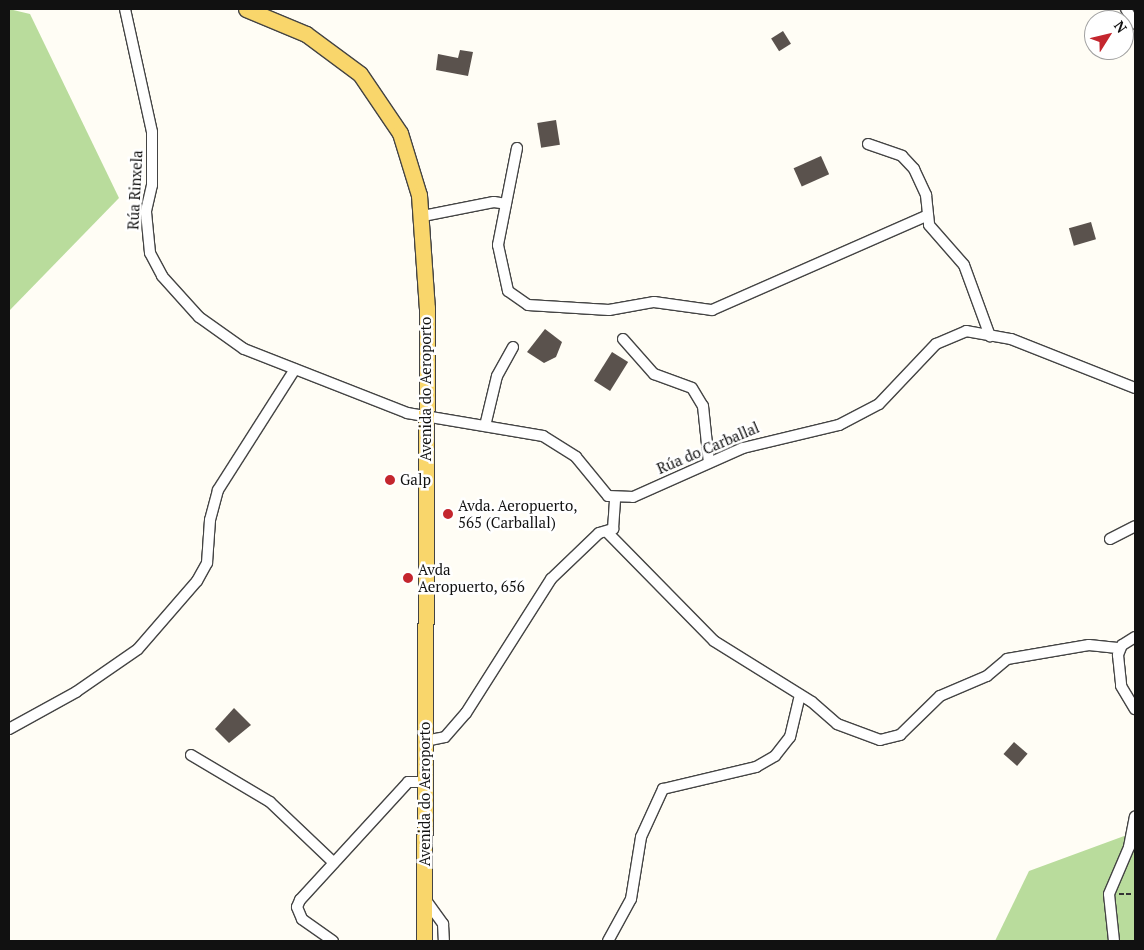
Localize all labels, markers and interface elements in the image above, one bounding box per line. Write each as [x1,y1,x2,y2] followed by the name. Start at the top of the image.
[1084,10,1134,60] north arrow
[1110,17,1132,36] text: N
[124,150,146,230] street label: Rúa Rinxela
[417,317,435,461] street label: Avenida do Aeroporto
[654,418,762,478] street label: Rúa do Carballal
[400,471,431,489] place label: Galp
[384,474,396,486] marker: Galp
[458,496,578,531] place label: Avda. Aeropuerto, 565 (Carballal)
[442,508,454,520] marker: Avda. Aeropuerto, 565 (Carballal)
[418,560,525,595] place label: Avda Aeropuerto, 656
[402,572,414,584] marker: Avda Aeropuerto, 656
[416,722,434,866] street label: Avenida do Aeroporto

